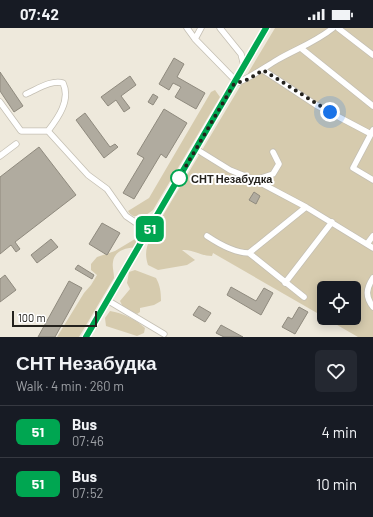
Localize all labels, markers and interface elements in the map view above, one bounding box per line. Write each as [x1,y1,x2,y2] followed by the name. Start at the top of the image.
[20,5,59,23] text: 07:42
[320,102,340,122] your location
[170,169,188,187] marker: СНТ Незабудка
[191,172,273,185] place label: СНТ Незабудка
[132,216,168,242] line badge: 51
[144,220,156,237] text: 51
[317,281,361,325] map controls
[317,281,361,325] button: locate
[12,309,97,328] scale bar
[18,311,46,324] text: 100 m
[315,350,357,392] button: heart
[16,351,157,374] text: СНТ Незабудка
[16,378,124,394] text: Walk · 4 min · 260 m
[72,415,97,433] text: Bus
[32,423,44,440] text: 51
[321,423,357,441] text: 4 min
[72,433,104,449] text: 07:46
[72,467,97,485] text: Bus
[32,475,44,492] text: 51
[316,475,357,493] text: 10 min
[72,485,104,501] text: 07:52

